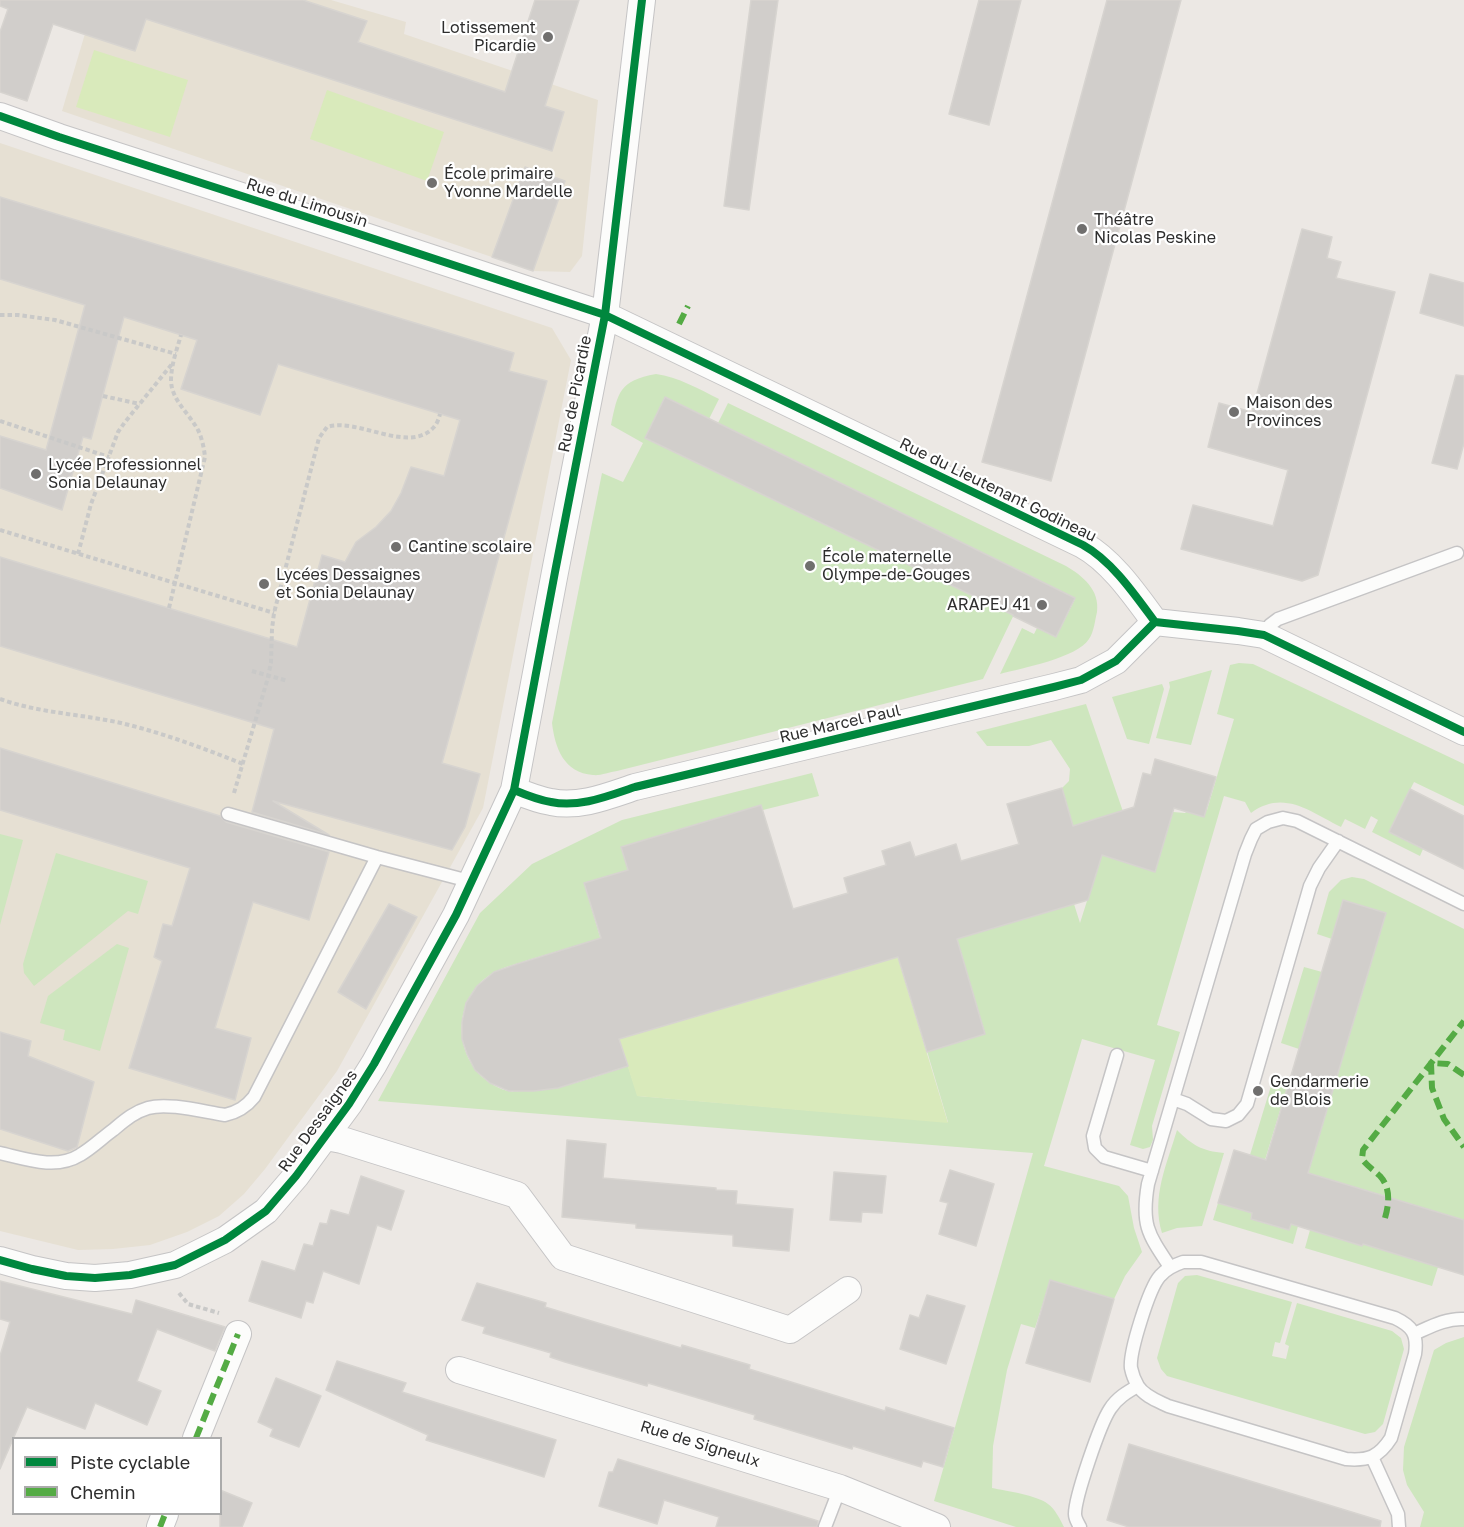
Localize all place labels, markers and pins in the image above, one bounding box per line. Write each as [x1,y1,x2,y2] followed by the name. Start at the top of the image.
[441,18,536,56] place label: Lotissement Picardie
[541,30,555,44] marker: Lotissement Picardie
[444,164,573,202] place label: École primaire Yvonne Mardelle
[425,176,439,190] marker: École primaire Yvonne Mardelle
[1094,210,1216,248] place label: Théâtre Nicolas Peskine
[1075,222,1089,236] marker: Théâtre Nicolas Peskine
[1246,393,1333,431] place label: Maison des Provinces
[1227,405,1241,419] marker: Maison des Provinces
[48,455,202,493] place label: Lycée Professionnel Sonia Delaunay
[29,467,43,481] marker: Lycée Professionnel Sonia Delaunay
[408,537,532,557] place label: Cantine scolaire
[389,540,403,554] marker: Cantine scolaire
[822,547,970,585] place label: École maternelle Olympe-de-Gouges
[803,559,817,573] marker: École maternelle Olympe-de-Gouges
[276,565,420,603] place label: Lycées Dessaignes et Sonia Delaunay
[257,577,271,591] marker: Lycées Dessaignes et Sonia Delaunay
[947,595,1030,615] place label: ARAPEJ 41
[1035,598,1049,612] marker: ARAPEJ 41
[1270,1072,1369,1110] place label: Gendarmerie de Blois
[1251,1084,1265,1098] marker: Gendarmerie de Blois

